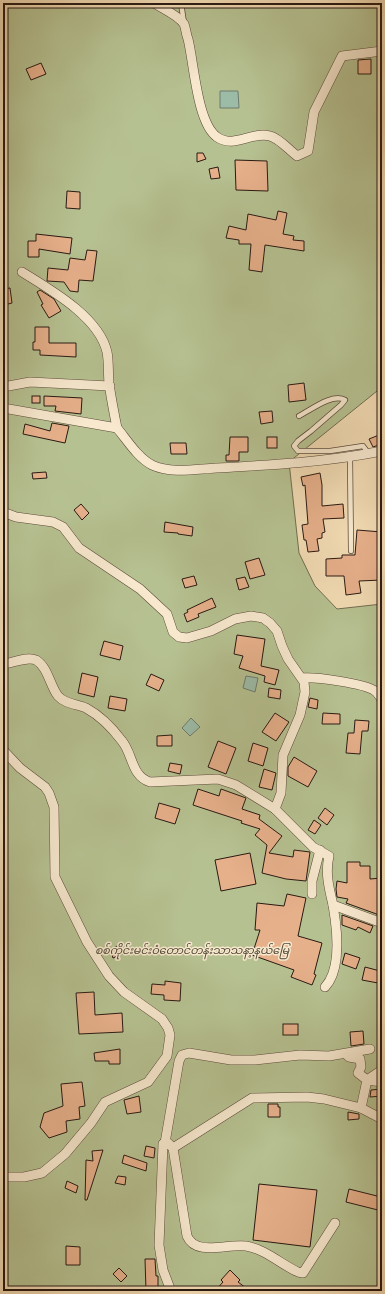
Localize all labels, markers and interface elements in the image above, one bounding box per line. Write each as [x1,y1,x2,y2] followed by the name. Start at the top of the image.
[95,942,291,960] park label: စစ်ကိုင်းမင်းဝံတောင်တန်းသာသနာ့နယ်မြေ

